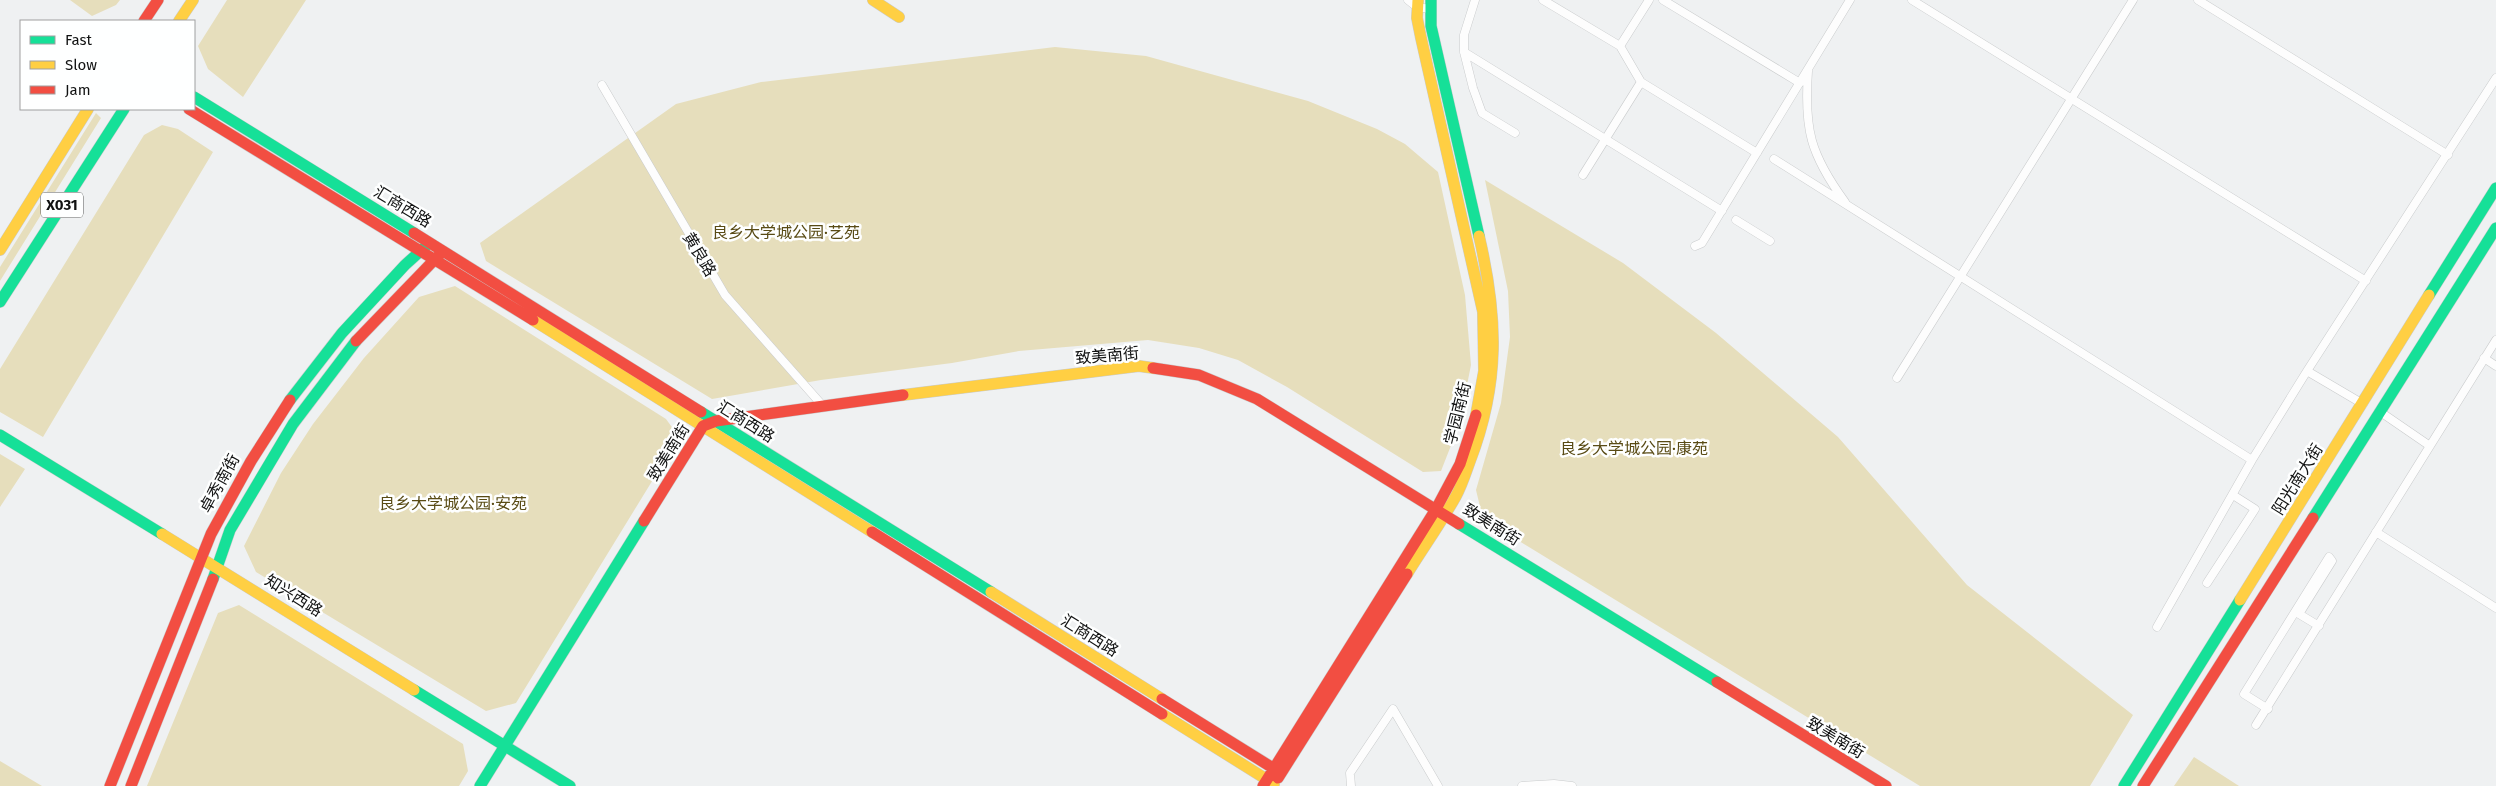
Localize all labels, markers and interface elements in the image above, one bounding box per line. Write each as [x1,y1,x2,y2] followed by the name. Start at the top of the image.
[20,20,195,110] legend
[65,31,92,49] text: Fast
[65,56,97,74] text: Slow
[65,81,91,99] text: Jam
[370,182,435,231] street label: 汇商西路
[41,192,83,218] road number: X031
[712,223,860,242] park label: 良乡大学城公园·艺苑
[679,229,720,280] street label: 黄良路
[1074,343,1140,368] street label: 致美南街
[1441,380,1474,446] street label: 学园南街
[714,396,778,446] street label: 汇商西路
[643,420,693,484] street label: 致美南街
[1560,439,1708,458] park label: 良乡大学城公园·康苑
[2268,440,2327,518] street label: 阳光南大街
[196,451,243,516] street label: 卓秀南街
[379,494,527,513] park label: 良乡大学城公园·安苑
[1460,499,1524,549] street label: 致美南街
[262,570,326,620] street label: 知兴西路
[1058,610,1122,660] street label: 汇商西路
[1803,713,1868,762] street label: 致美南街

